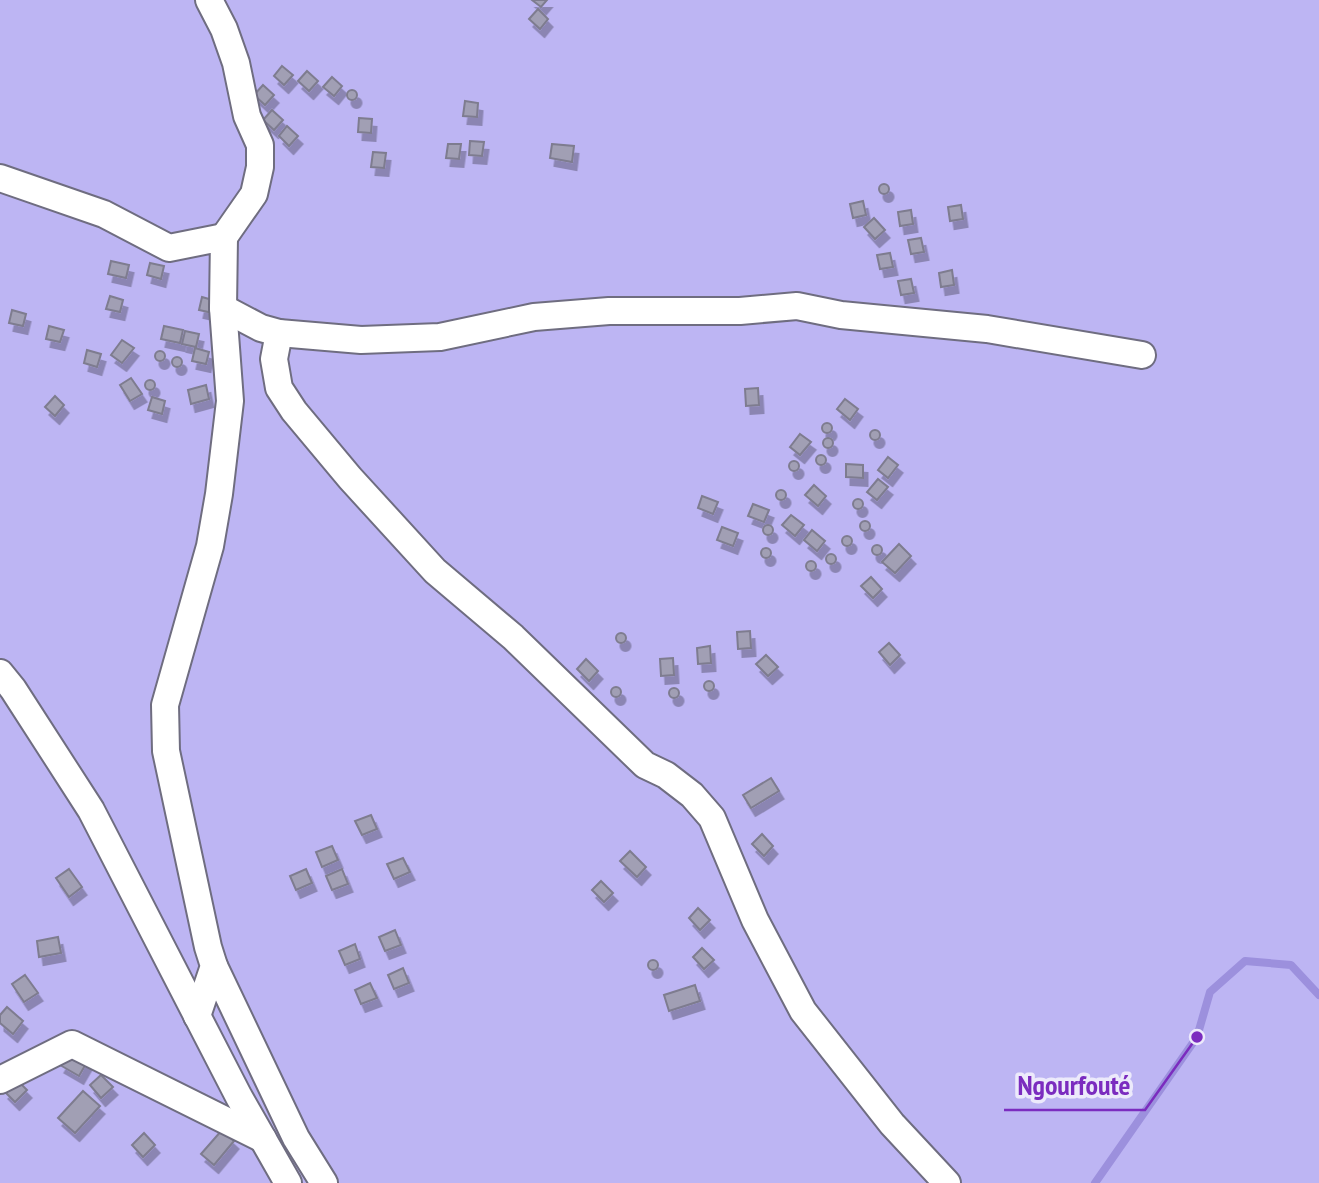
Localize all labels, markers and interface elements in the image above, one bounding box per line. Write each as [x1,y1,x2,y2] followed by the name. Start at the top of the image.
[1004,1061,1145,1110] callout: Ngourfouté
[1017,1066,1131,1103] text: Ngourfouté

